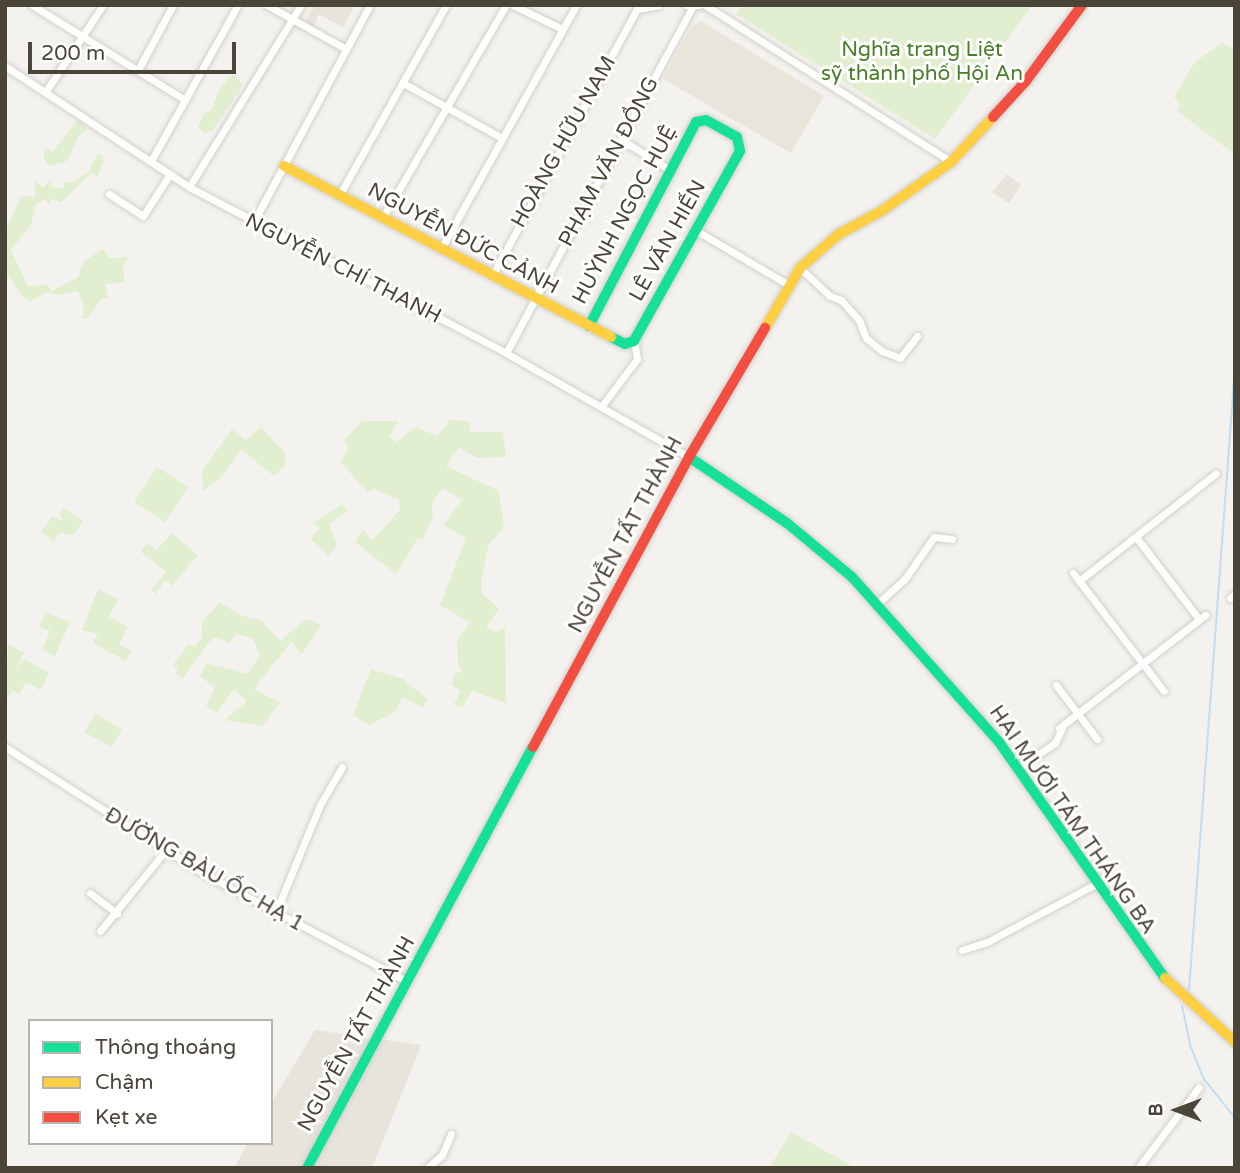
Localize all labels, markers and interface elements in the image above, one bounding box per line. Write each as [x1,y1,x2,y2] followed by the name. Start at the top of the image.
[32,28,240,72] scale bar
[821,37,1023,87] park label: Nghĩa trang Liệt sỹ thành phố Hội An
[41,41,105,66] text: 200 m
[506,52,622,232] street label: HOÀNG HỮU NAM
[554,73,664,251] street label: PHẠM VĂN ĐỒNG
[567,121,683,309] street label: HUỲNH NGỌC HUỆ
[624,176,712,306] street label: LÊ VĂN HIẾN
[363,178,563,300] street label: NGUYỄN ĐỨC CẢNH
[241,209,445,329] street label: NGUYỄN CHÍ THANH
[563,432,689,638] street label: NGUYỄN TẤT THÀNH
[983,701,1161,939] street label: HAI MƯƠI TÁM THÁNG BA
[100,803,308,937] street label: ĐƯỜNG BÀU ỐC HẠ 1
[293,932,421,1136] street label: NGUYỄN TẤT THÀNH
[28,1019,273,1145] legend
[95,1035,236,1060] text: Thông thoáng
[95,1070,153,1095] text: Chậm
[1142,1075,1212,1145] north arrow
[1145,1103,1167,1117] text: B
[95,1105,157,1130] text: Kẹt xe

